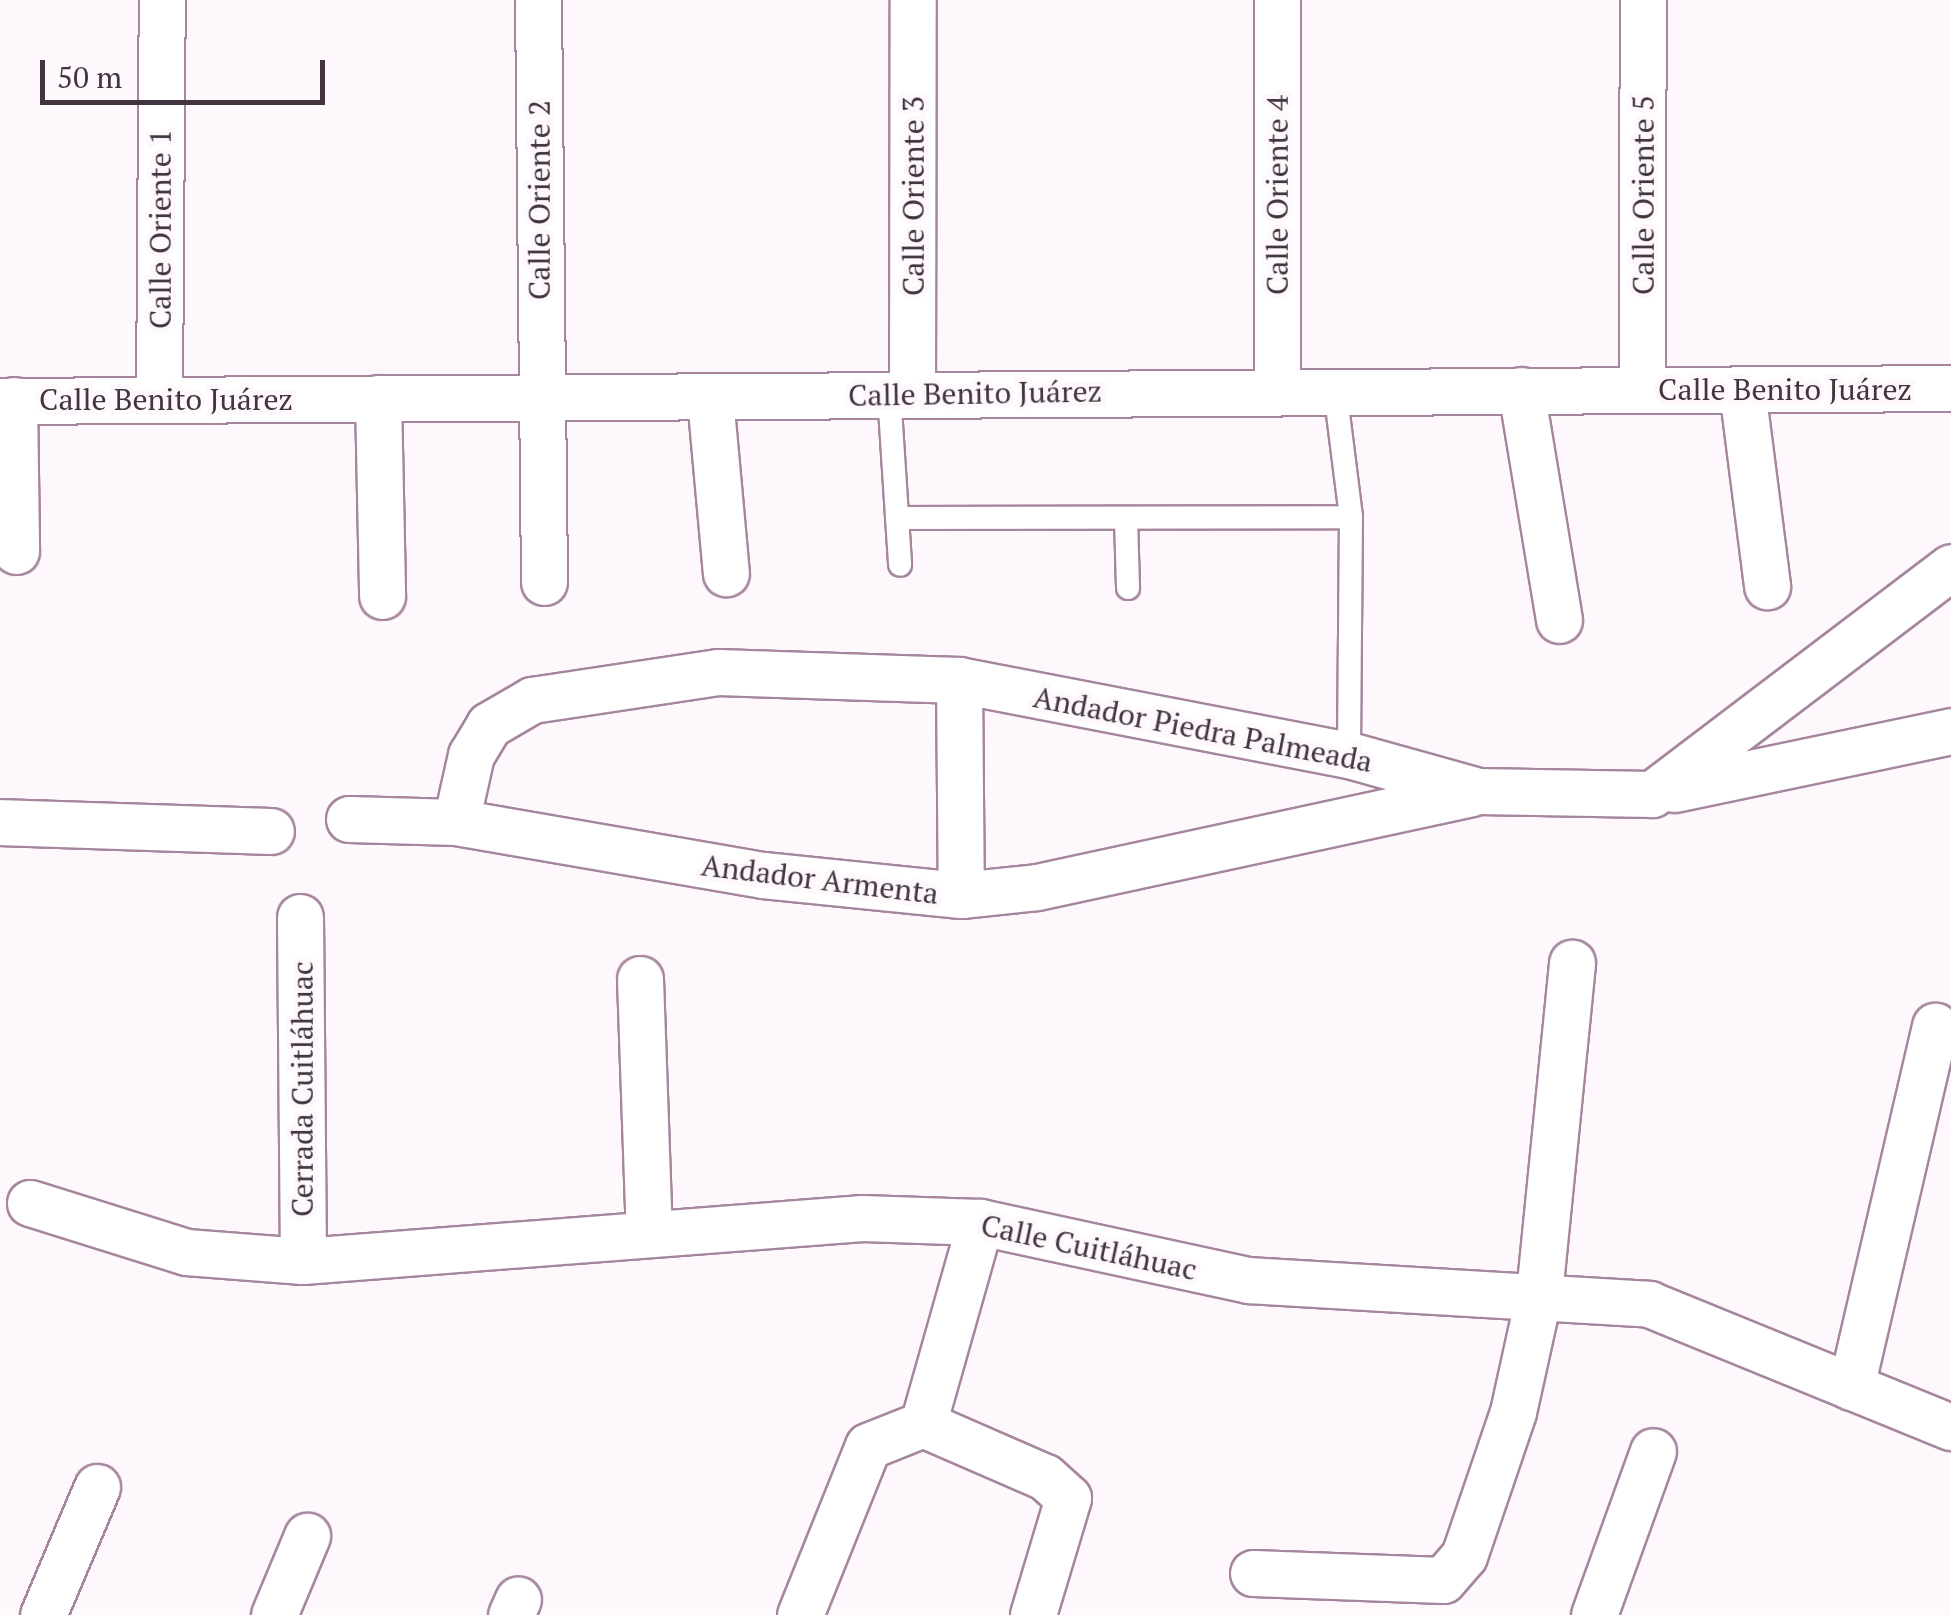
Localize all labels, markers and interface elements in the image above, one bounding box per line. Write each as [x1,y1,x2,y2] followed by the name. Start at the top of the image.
[45,40,330,102] scale bar
[57,57,122,97] text: 50 m
[1259,95,1295,295] street label: Calle Oriente 4
[1625,95,1661,295] street label: Calle Oriente 5
[895,96,931,296] street label: Calle Oriente 3
[521,100,557,300] street label: Calle Oriente 2
[142,129,178,329] street label: Calle Oriente 1
[1658,371,1912,407] street label: Calle Benito Juárez
[848,373,1102,413] street label: Calle Benito Juárez
[39,381,293,417] street label: Calle Benito Juárez
[1030,678,1376,780] street label: Andador Piedra Palmeada
[699,847,941,911] street label: Andador Armenta
[284,961,320,1217] street label: Cerrada Cuitláhuac
[978,1207,1200,1287] street label: Calle Cuitláhuac

